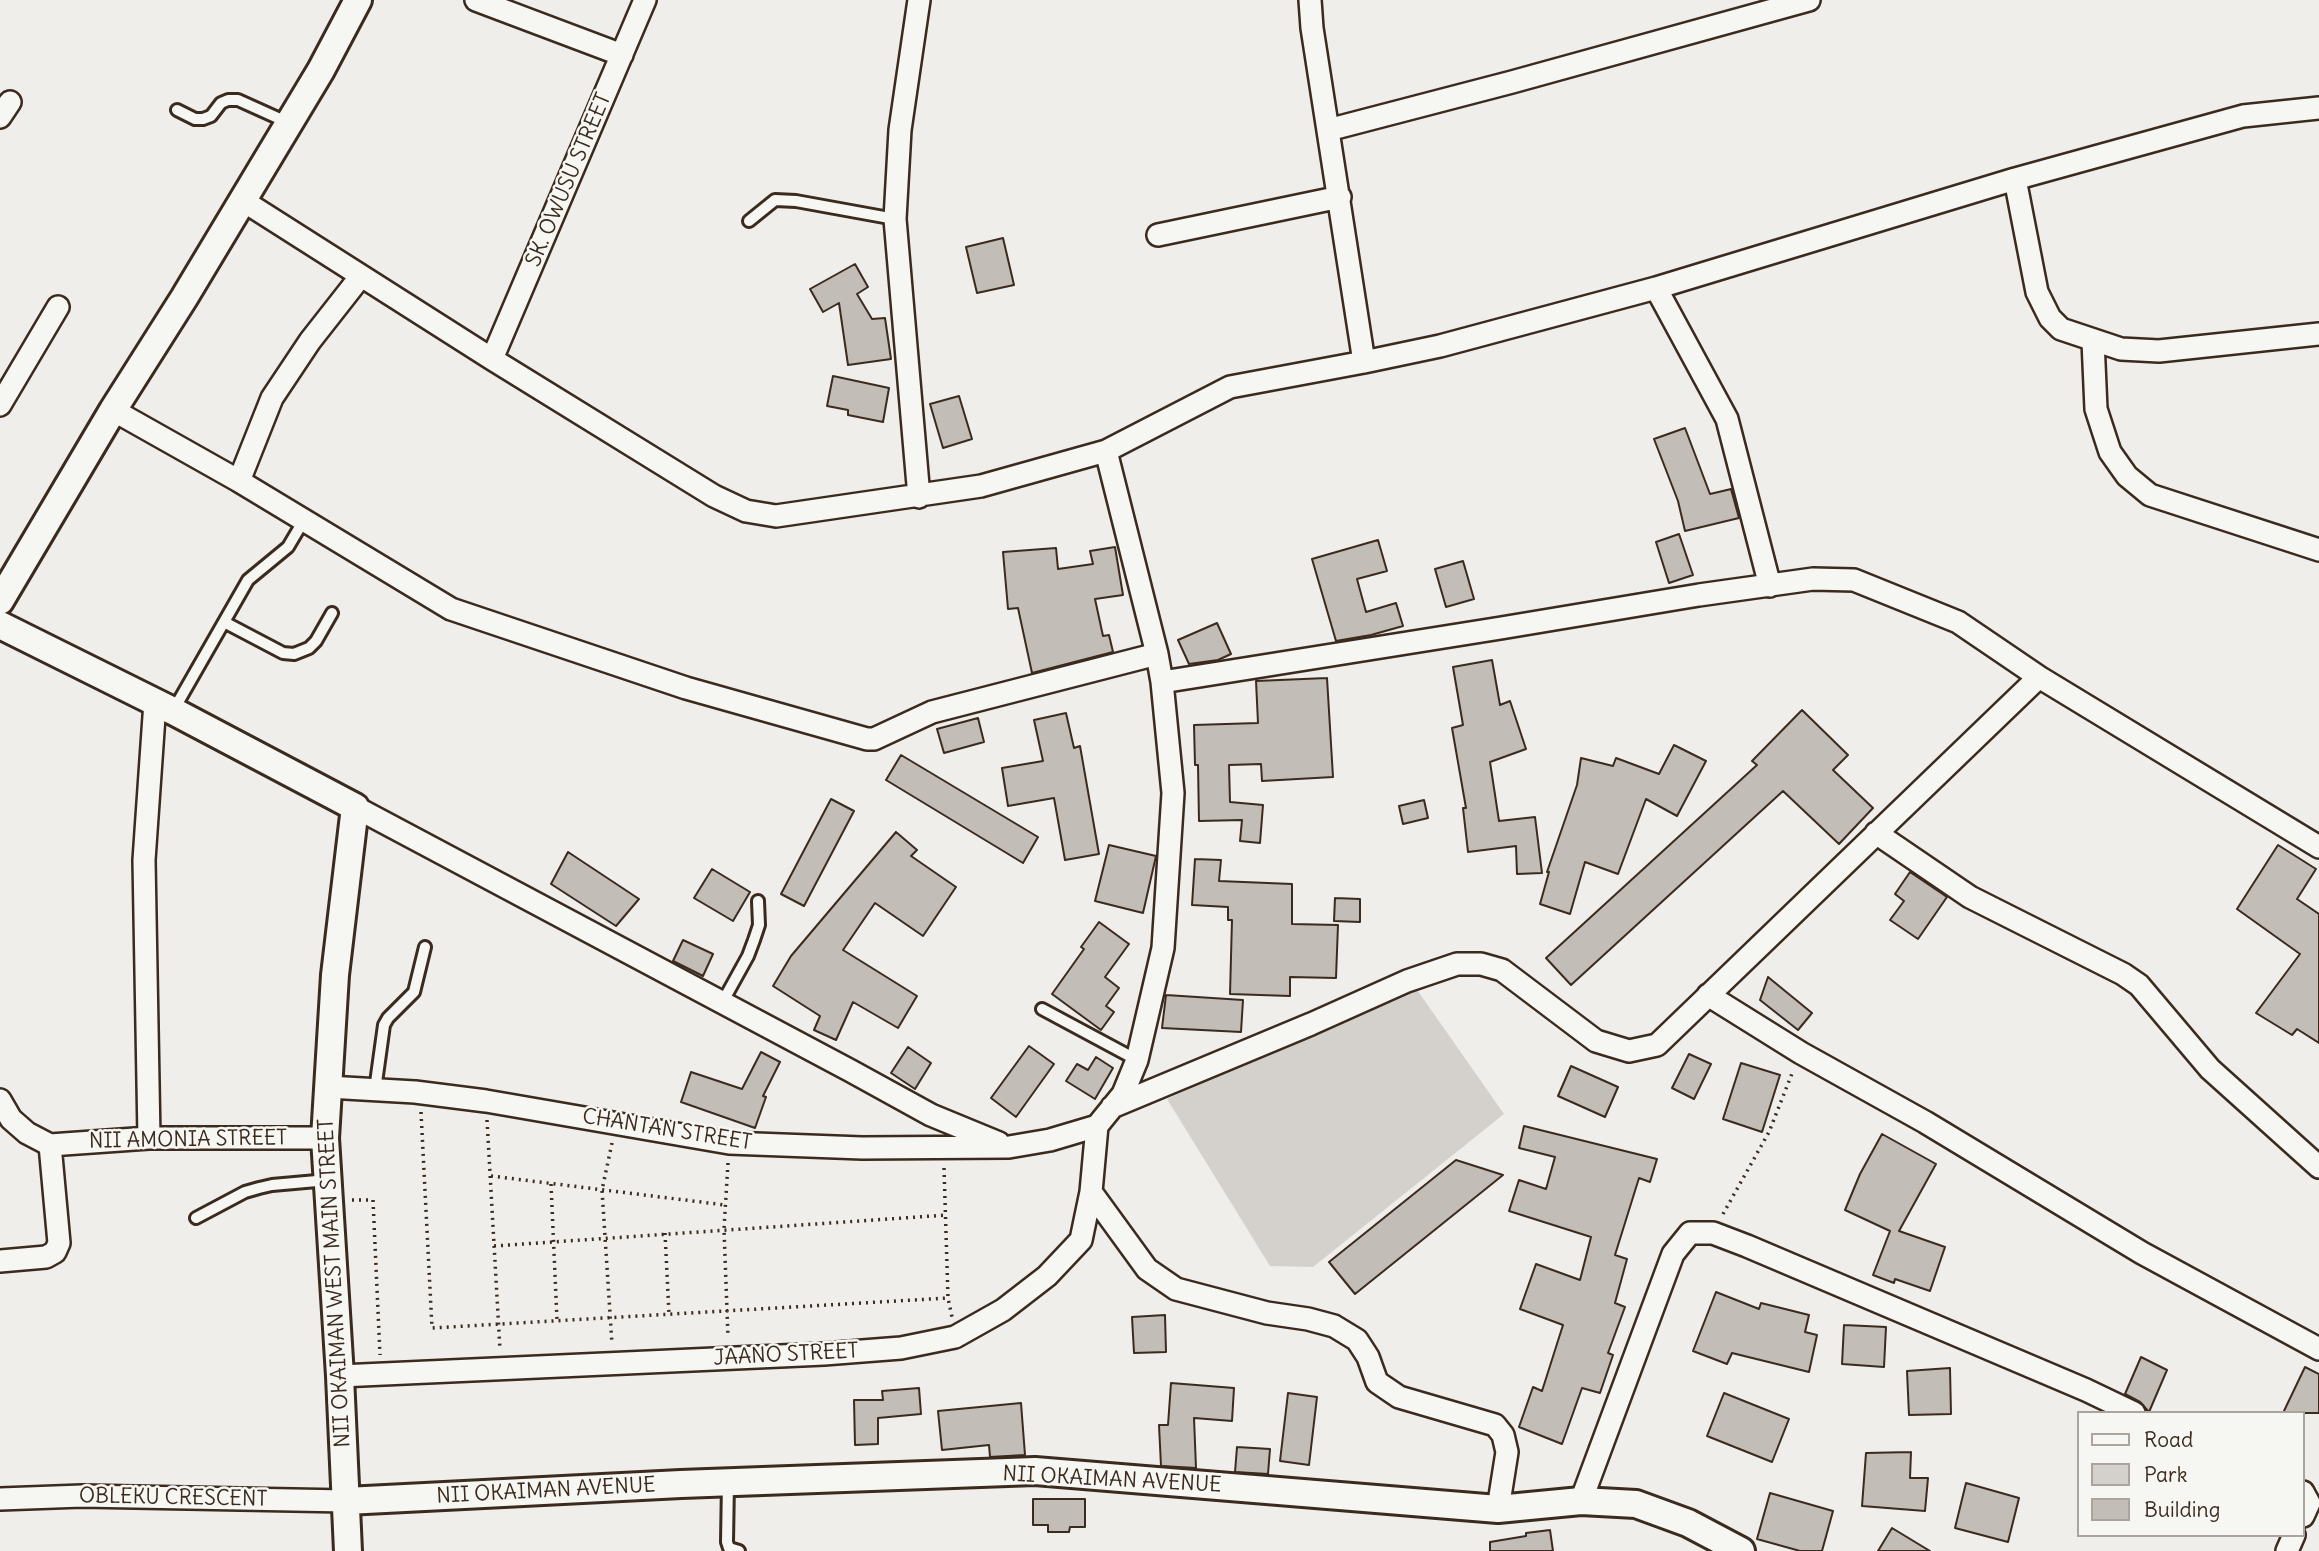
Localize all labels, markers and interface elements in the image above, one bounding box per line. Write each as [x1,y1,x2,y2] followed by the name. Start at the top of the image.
[521,89,617,271] street label: SK. OWUSU STREET
[580,1104,754,1156] street label: CHANTAN STREET
[314,1118,356,1448] street label: NII OKAIMAN WEST MAIN STREET
[89,1126,287,1154] street label: NII AMONIA STREET
[713,1339,859,1371] street label: JAANO STREET
[2078,1411,2305,1537] legend
[2144,1426,2193,1453] text: Road
[2144,1461,2187,1488] text: Park
[1002,1462,1222,1498] street label: NII OKAIMAN AVENUE
[436,1473,656,1509] street label: NII OKAIMAN AVENUE
[79,1484,267,1512] street label: OBLEKU CRESCENT
[2144,1496,2220,1523] text: Building

